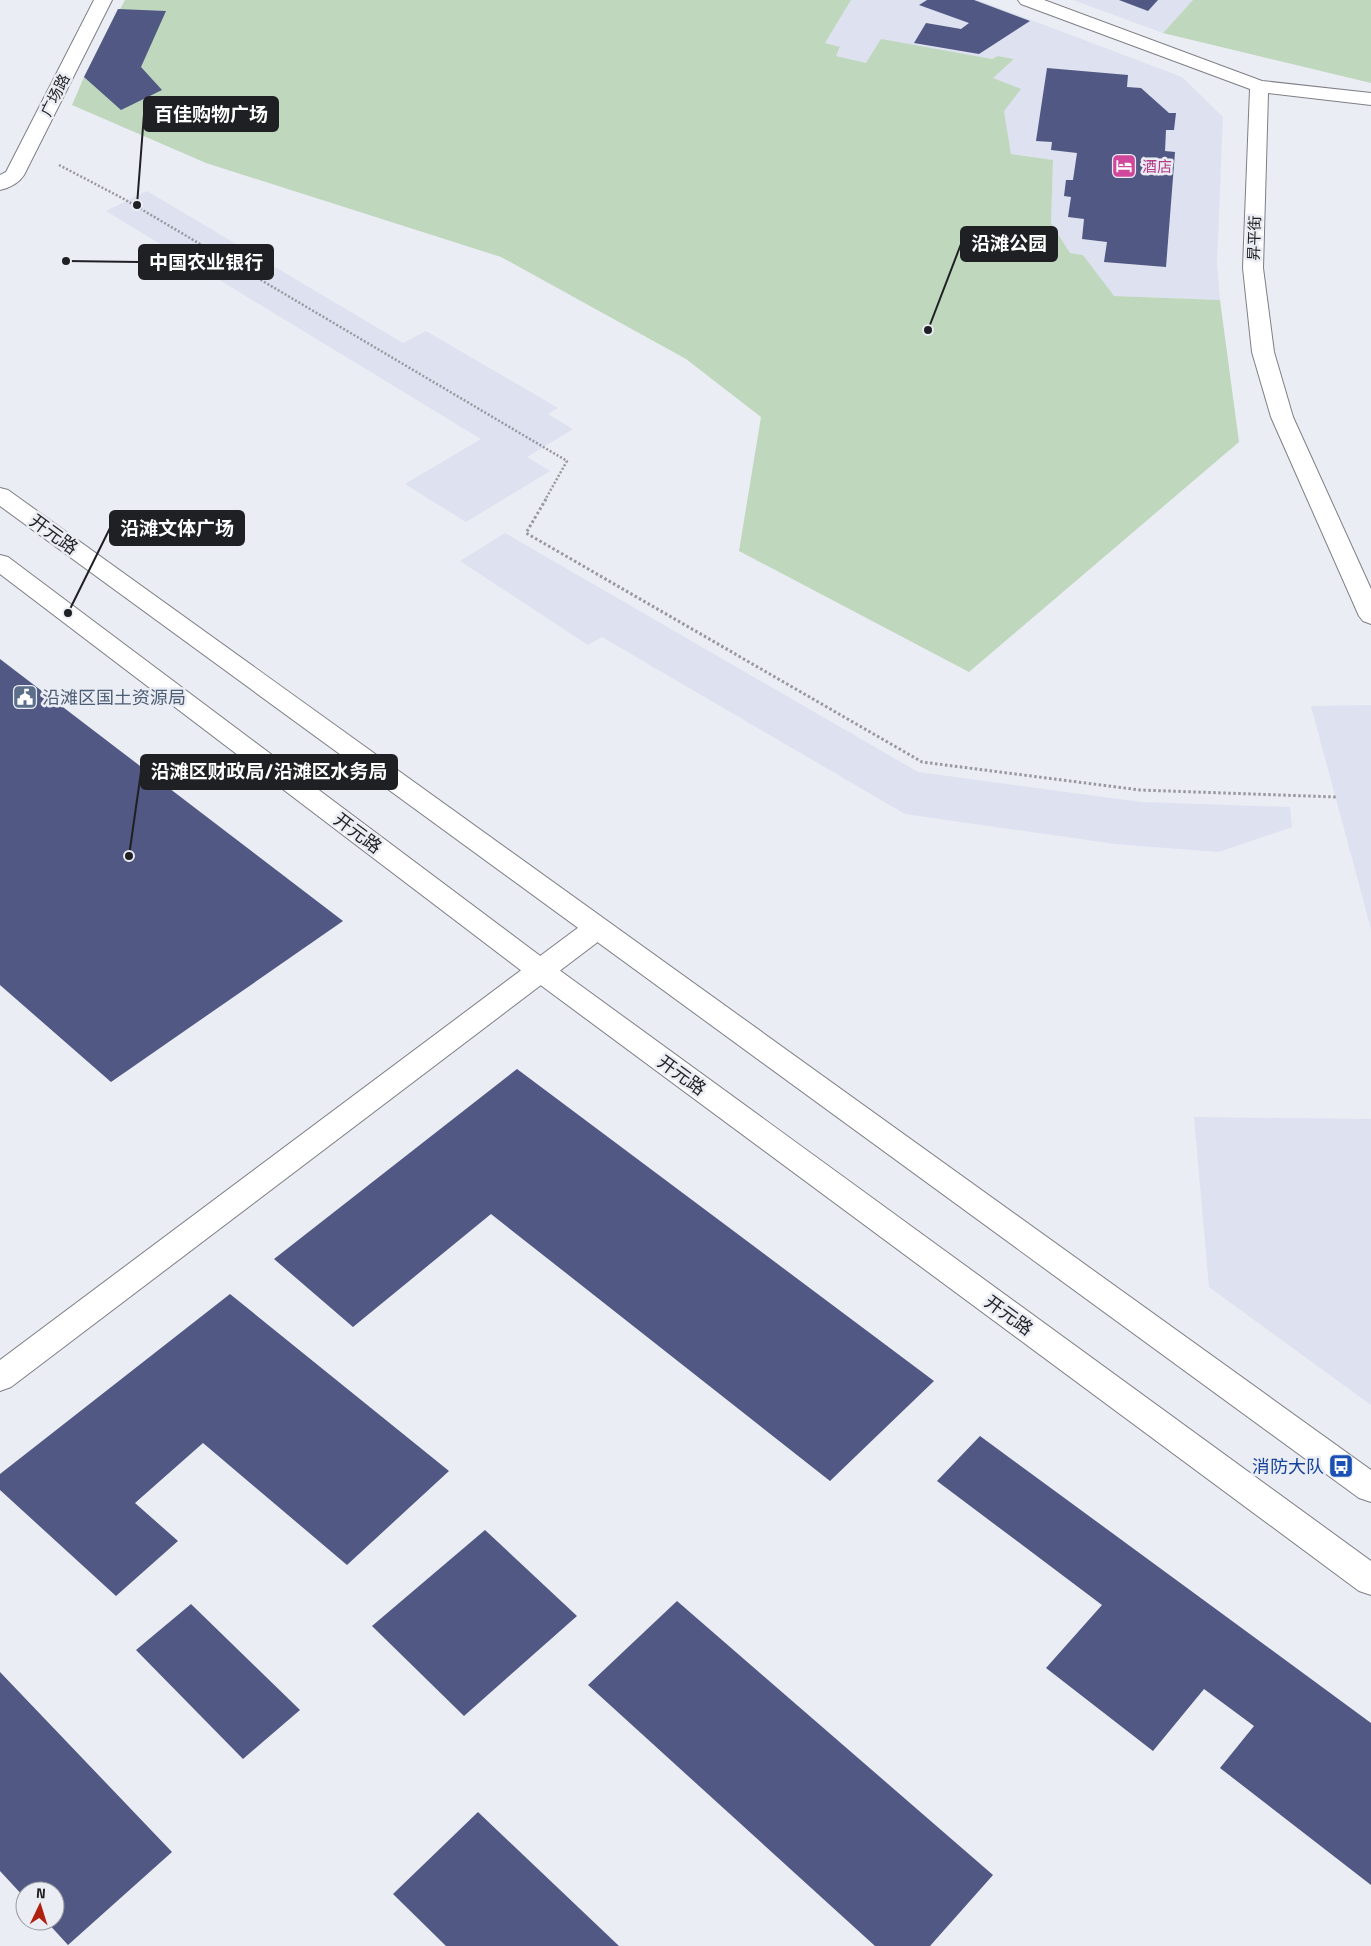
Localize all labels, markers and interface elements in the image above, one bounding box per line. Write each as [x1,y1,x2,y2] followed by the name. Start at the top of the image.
[35,70,75,120] street label: 广场路
[144,97,278,131] callout: 百佳购物广场
[154,99,268,128] text: 百佳购物广场
[1111,153,1137,179] hotel icon: 酒店
[1142,155,1172,178] place label: 酒店
[1242,215,1266,261] street label: 昇平街
[961,227,1057,261] callout: 沿滩公园
[971,228,1047,257] text: 沿滩公园
[139,245,273,279] callout: 中国农业银行
[149,247,263,276] text: 中国农业银行
[24,507,84,561] street label: 开元路
[110,511,244,545] callout: 沿滩文体广场
[120,513,234,542] text: 沿滩文体广场
[12,684,38,710] public building icon: 沿滩区国土资源局
[42,684,186,711] place label: 沿滩区国土资源局
[141,755,397,789] callout: 沿滩区财政局/沿滩区水务局
[151,756,387,785] text: 沿滩区财政局/沿滩区水务局
[328,806,388,860] street label: 开元路
[652,1048,712,1102] street label: 开元路
[979,1288,1039,1342] street label: 开元路
[1252,1453,1324,1480] place label: 消防大队
[1328,1453,1354,1479] bus stop icon: 消防大队
[15,1881,65,1931] north arrow
[35,1882,47,1903] text: N

